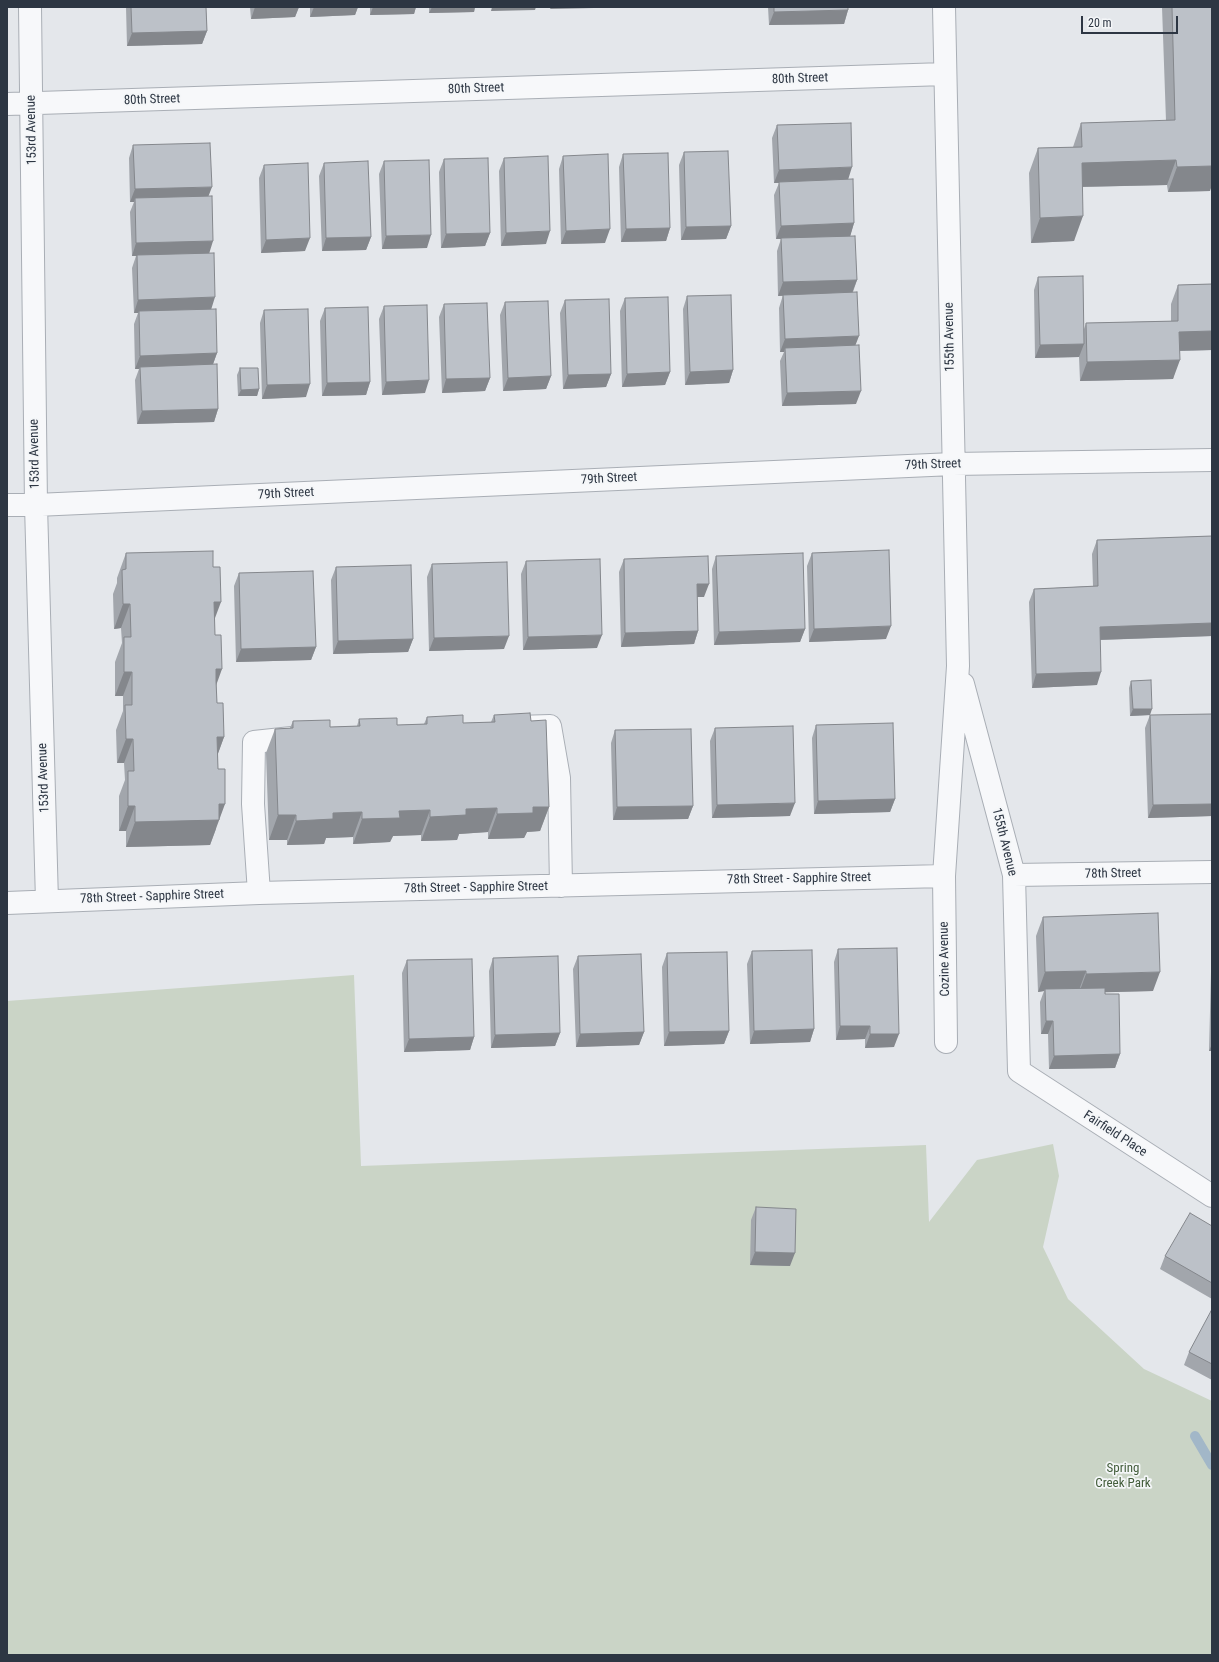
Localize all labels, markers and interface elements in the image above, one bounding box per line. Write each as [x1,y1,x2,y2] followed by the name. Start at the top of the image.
[1083,8,1180,34] scale bar
[1088,16,1112,30] text: 20 m
[772,70,828,88] street label: 80th Street
[448,80,504,98] street label: 80th Street
[124,91,180,109] street label: 80th Street
[24,95,40,165] street label: 153rd Avenue
[942,302,958,372] street label: 155th Avenue
[27,419,43,489] street label: 153rd Avenue
[905,456,961,474] street label: 79th Street
[580,470,638,488] street label: 79th Street
[257,485,315,503] street label: 79th Street
[35,743,53,813] street label: 153rd Avenue
[988,806,1020,878] street label: 155th Avenue
[1085,866,1141,882] street label: 78th Street
[727,870,871,888] street label: 78th Street - Sapphire Street
[404,879,548,897] street label: 78th Street - Sapphire Street
[80,887,224,907] street label: 78th Street - Sapphire Street
[937,921,953,997] street label: Cozine Avenue
[1080,1108,1150,1160] street label: Fairfield Place
[1095,1461,1151,1492] park label: Spring Creek Park

